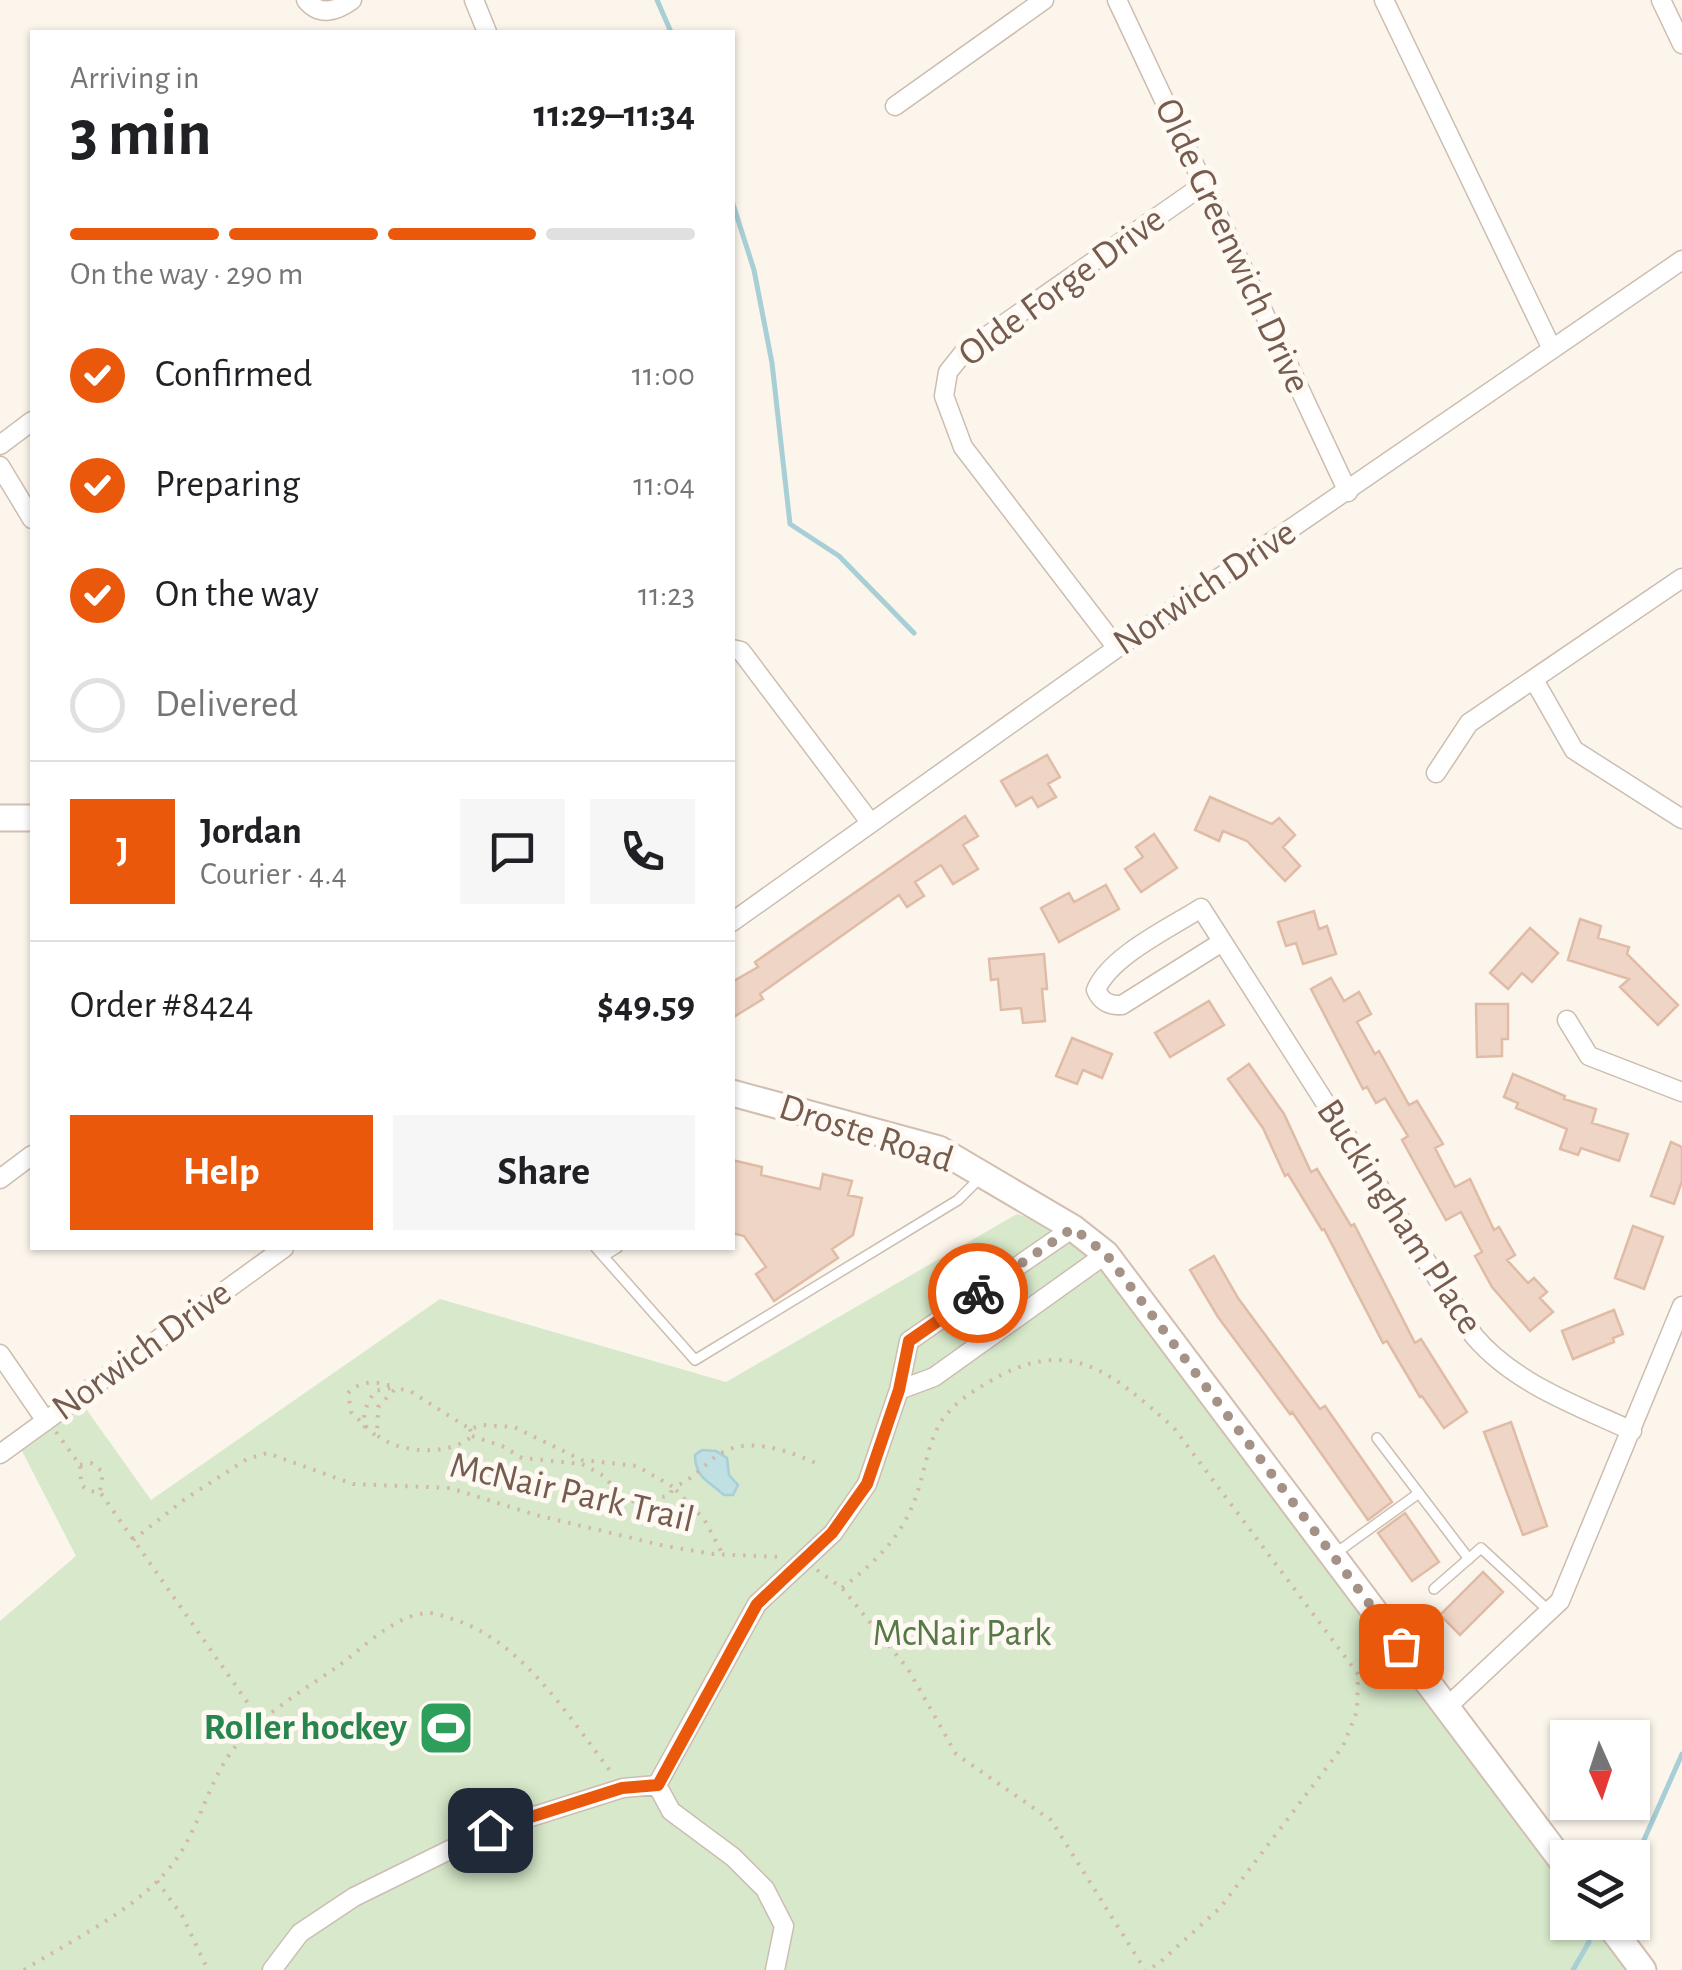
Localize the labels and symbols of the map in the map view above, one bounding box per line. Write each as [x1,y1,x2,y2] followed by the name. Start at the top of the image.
[1147,93,1317,399] street label: Olde Greenwich Drive
[952,200,1172,374] street label: Olde Forge Drive
[1107,513,1303,663] street label: Norwich Drive
[774,1088,958,1180] street label: Droste Road
[1309,1093,1489,1341] street label: Buckingham Place
[928,1243,1028,1343] courier
[46,1274,238,1428] street label: Norwich Drive
[446,1446,698,1540] street label: McNair Park Trail
[1359,1604,1444,1689] pin
[873,1615,1052,1653] park label: McNair Park
[416,1698,476,1758] sports icon: Roller hockey
[204,1709,407,1747] place label: Roller hockey
[1550,1720,1650,1820] north arrow
[448,1788,533,1873] pin

